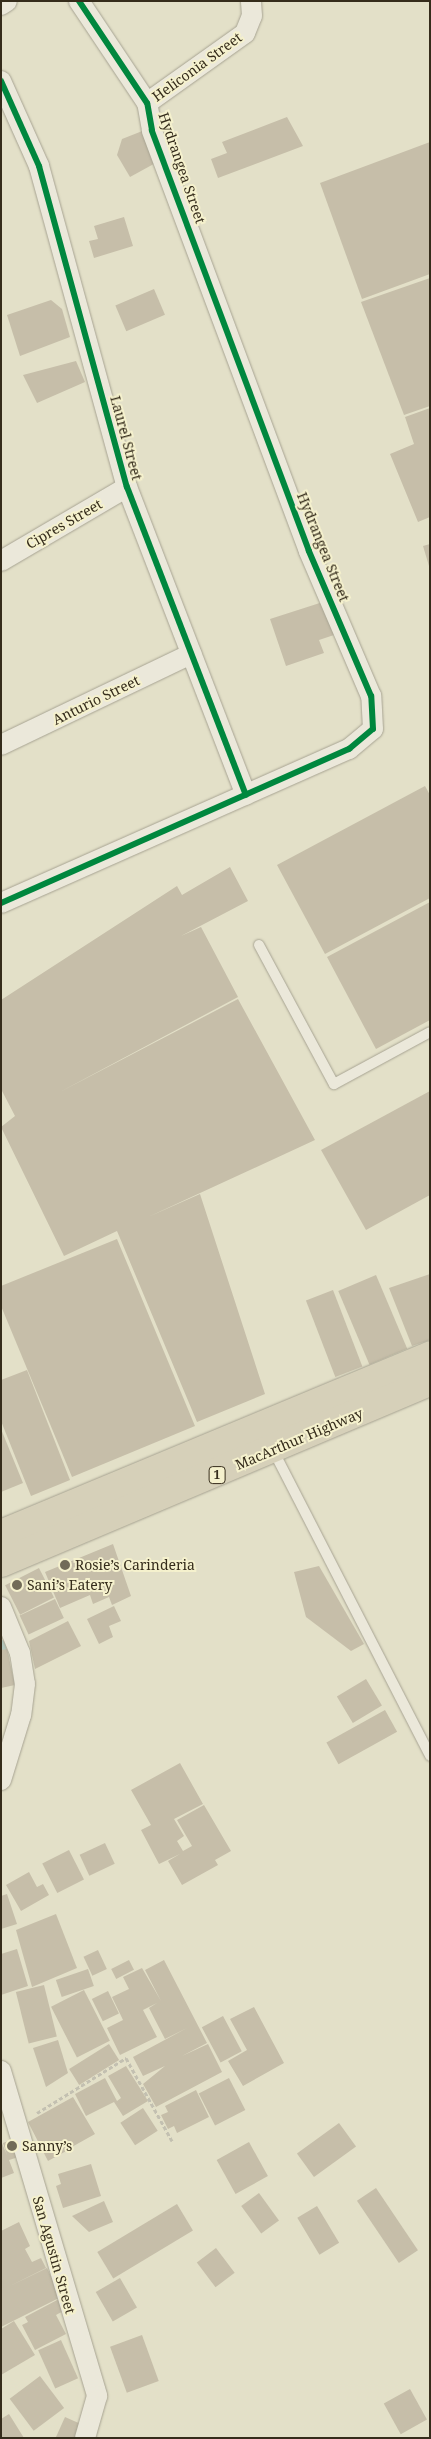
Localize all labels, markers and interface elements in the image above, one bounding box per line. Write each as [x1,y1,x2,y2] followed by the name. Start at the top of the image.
[149,29,245,105] street label: Heliconia Street
[155,110,209,226] street label: Hydrangea Street
[107,394,145,482] street label: Laurel Street
[293,490,353,604] street label: Hydrangea Street
[23,496,105,552] street label: Cipres Street
[50,672,142,728] street label: Anturio Street
[233,1405,365,1473] street label: MacArthur Highway
[208,1466,226,1484] road number: 1
[75,1557,195,1573] place label: Rosie’s Carinderia
[59,1559,71,1571] marker: Rosie’s Carinderia
[27,1577,112,1593] place label: Sani’s Eatery
[11,1579,23,1591] marker: Sani’s Eatery
[22,2138,72,2154] place label: Sanny’s
[6,2140,18,2152] marker: Sanny’s
[29,2194,79,2316] street label: San Agustin Street

